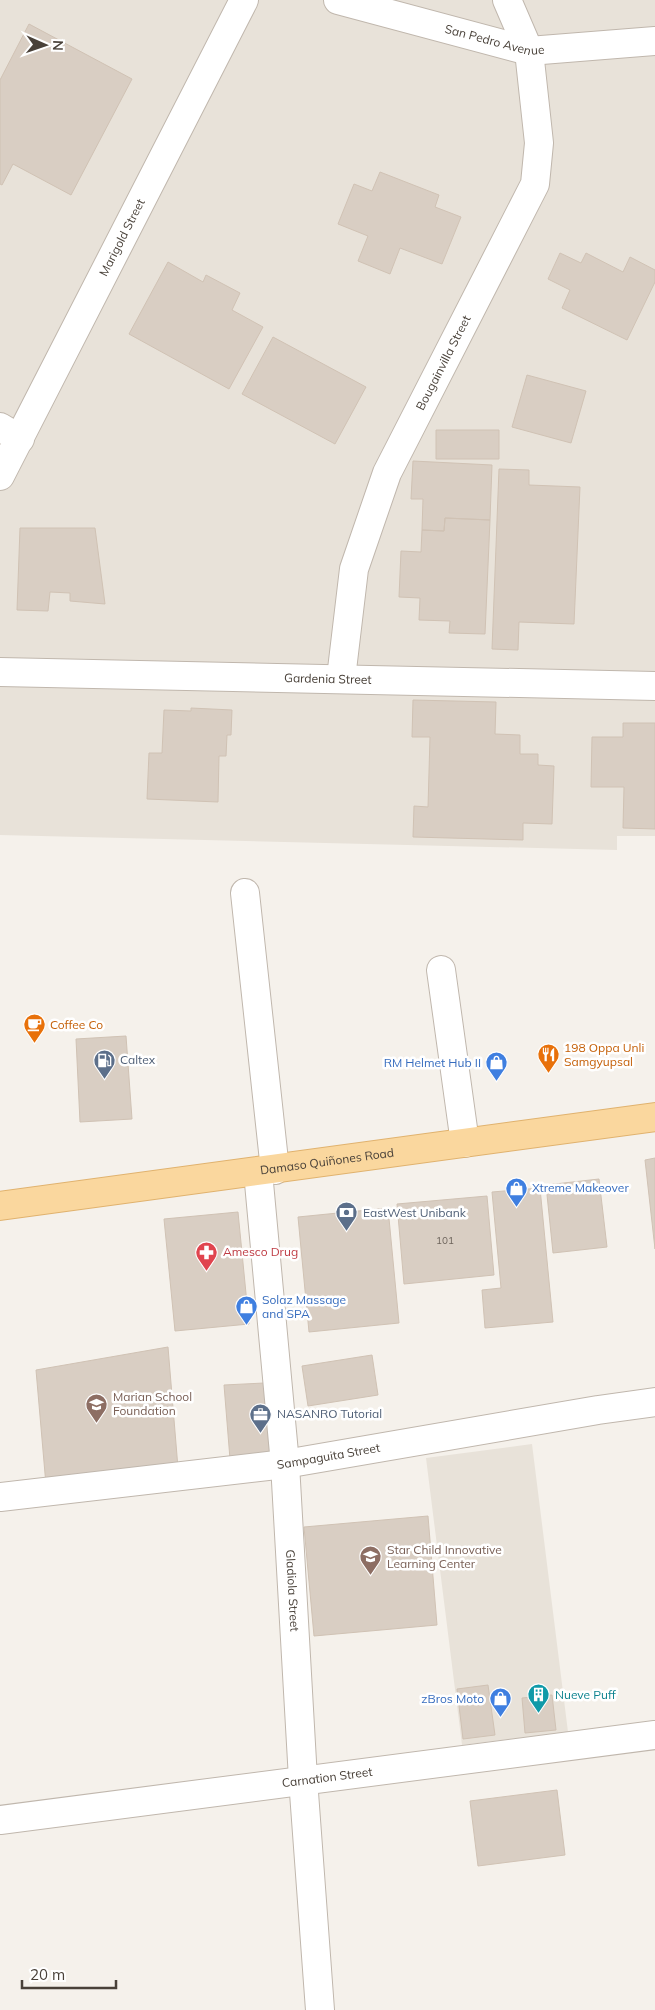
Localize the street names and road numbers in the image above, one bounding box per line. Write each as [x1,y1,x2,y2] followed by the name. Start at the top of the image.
[443,21,545,58] street label: San Pedro Avenue
[96,196,148,279] street label: Marigold Street
[412,313,474,413] street label: Bougainvilla Street
[284,670,372,687] street label: Gardenia Street
[259,1145,395,1178] street label: Damaso Quiñones Road
[276,1440,381,1472] street label: Sampaguita Street
[283,1549,303,1632] street label: Gladiola Street
[281,1764,373,1790] street label: Carnation Street

